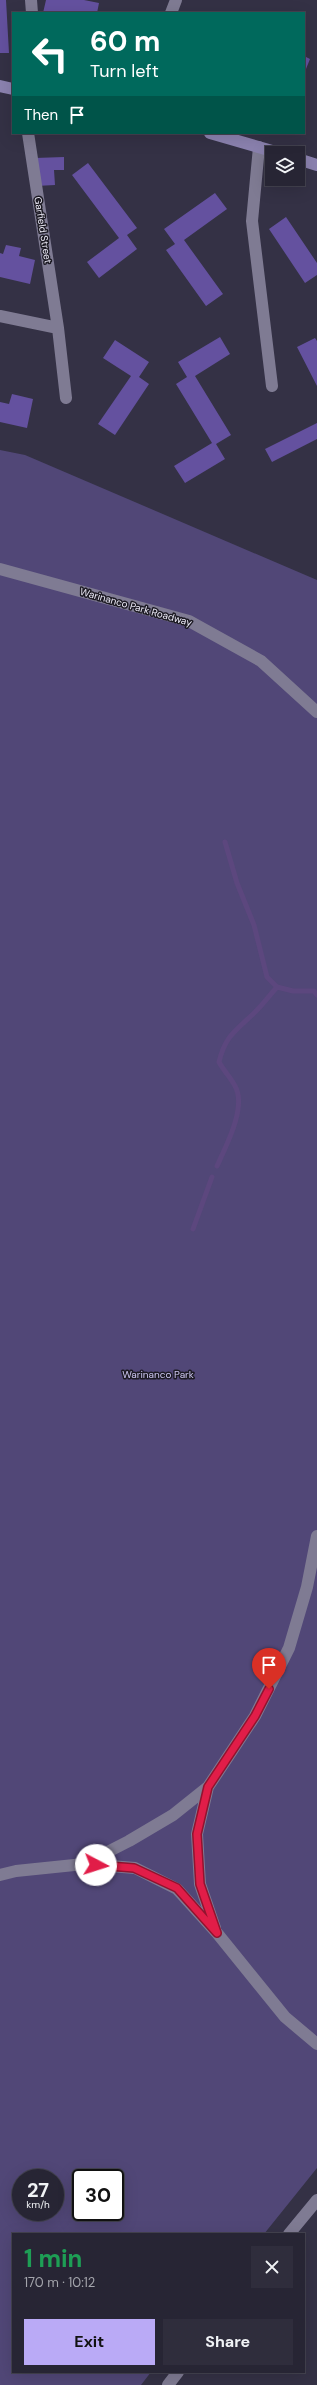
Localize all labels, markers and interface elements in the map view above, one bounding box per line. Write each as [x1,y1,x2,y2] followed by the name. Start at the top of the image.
[90,23,160,60] text: 60 m
[24,28,76,80] icon: left
[90,59,159,83] text: Turn left
[66,104,88,126] icon: arrive
[24,105,58,125] text: Then
[265,146,305,186] map controls
[265,146,305,186] button: layers
[31,196,55,264] street label: Garfield Street
[78,585,194,629] street label: Warinanco Park Roadway
[122,1368,194,1381] park label: Warinanco Park
[252,1648,286,1689] pin
[258,1654,280,1676] icon: arrive
[75,1844,117,1886] position arrow
[72,2169,124,2221] speed limit sign: 30
[27,2177,49,2203] text: 27
[26,2198,50,2211] text: km/h
[24,2243,82,2274] text: 1 min
[251,2246,293,2288] button: close
[24,2274,95,2291] text: 170 m · 10:12
[24,2319,155,2365] button: Exit
[163,2319,293,2365] button: Share

